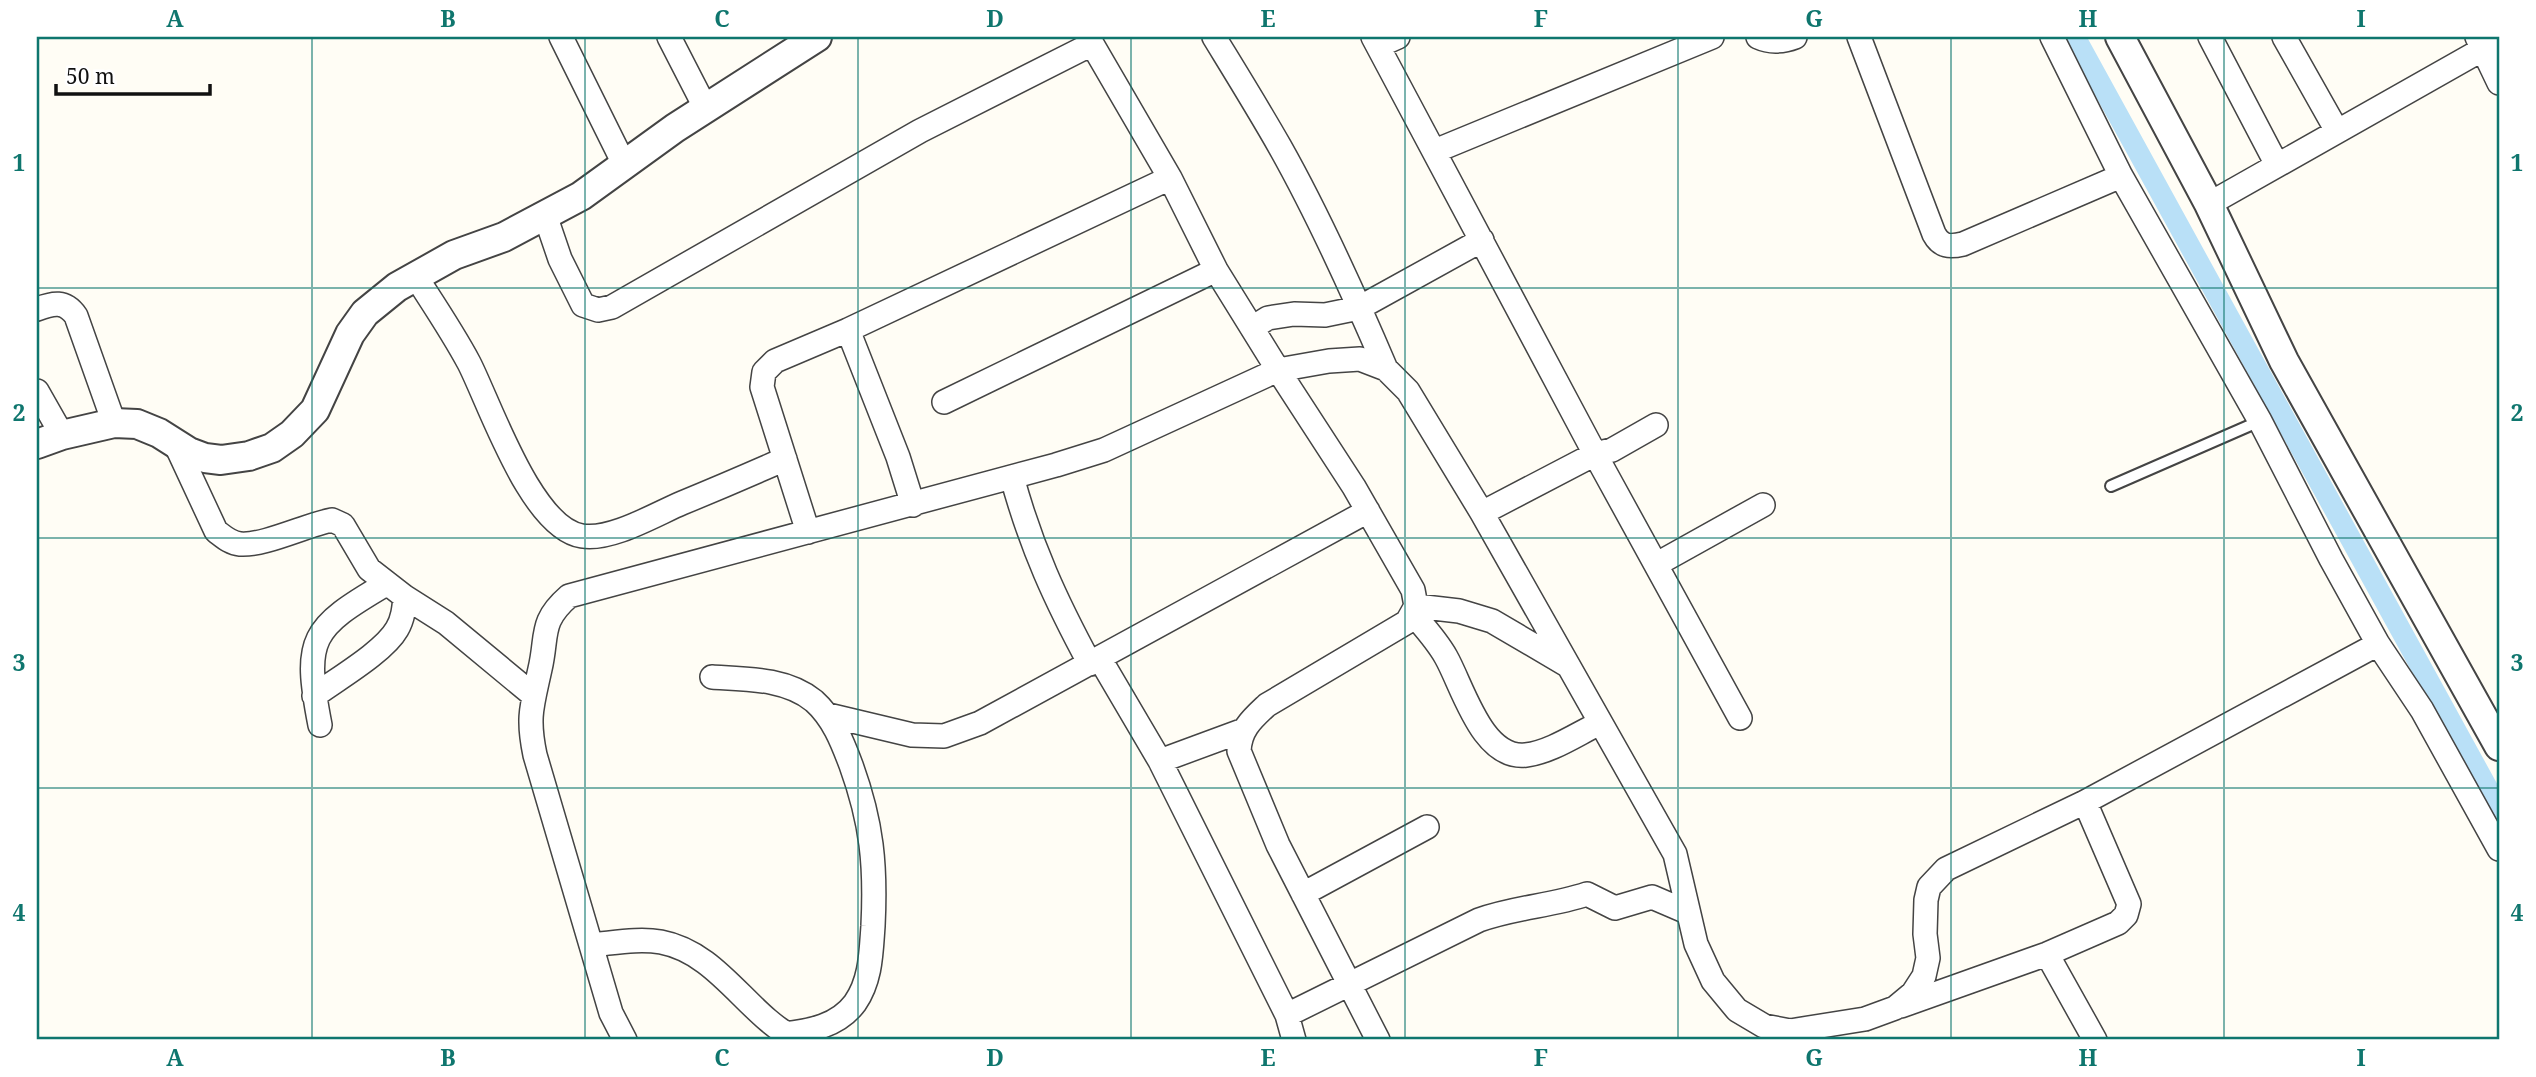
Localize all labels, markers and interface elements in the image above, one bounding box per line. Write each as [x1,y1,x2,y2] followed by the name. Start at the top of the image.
[166,2,184,34] text: A
[440,2,456,34] text: B
[714,2,730,34] text: C
[986,2,1004,34] text: D
[1260,2,1276,34] text: E
[1534,2,1548,34] text: F
[1805,2,1823,34] text: G
[2079,2,2098,34] text: H
[2356,2,2366,34] text: I
[56,52,210,96] scale bar
[66,62,115,90] text: 50 m
[13,146,26,178] text: 1
[2511,146,2524,178] text: 1
[13,396,26,428] text: 2
[2511,396,2524,428] text: 2
[13,646,26,678] text: 3
[2511,646,2524,678] text: 3
[13,896,26,928] text: 4
[2511,896,2524,928] text: 4
[166,1041,184,1073] text: A
[440,1041,456,1073] text: B
[714,1041,730,1073] text: C
[986,1041,1004,1073] text: D
[1260,1041,1276,1073] text: E
[1534,1041,1548,1073] text: F
[1805,1041,1823,1073] text: G
[2079,1041,2098,1073] text: H
[2356,1041,2366,1073] text: I

